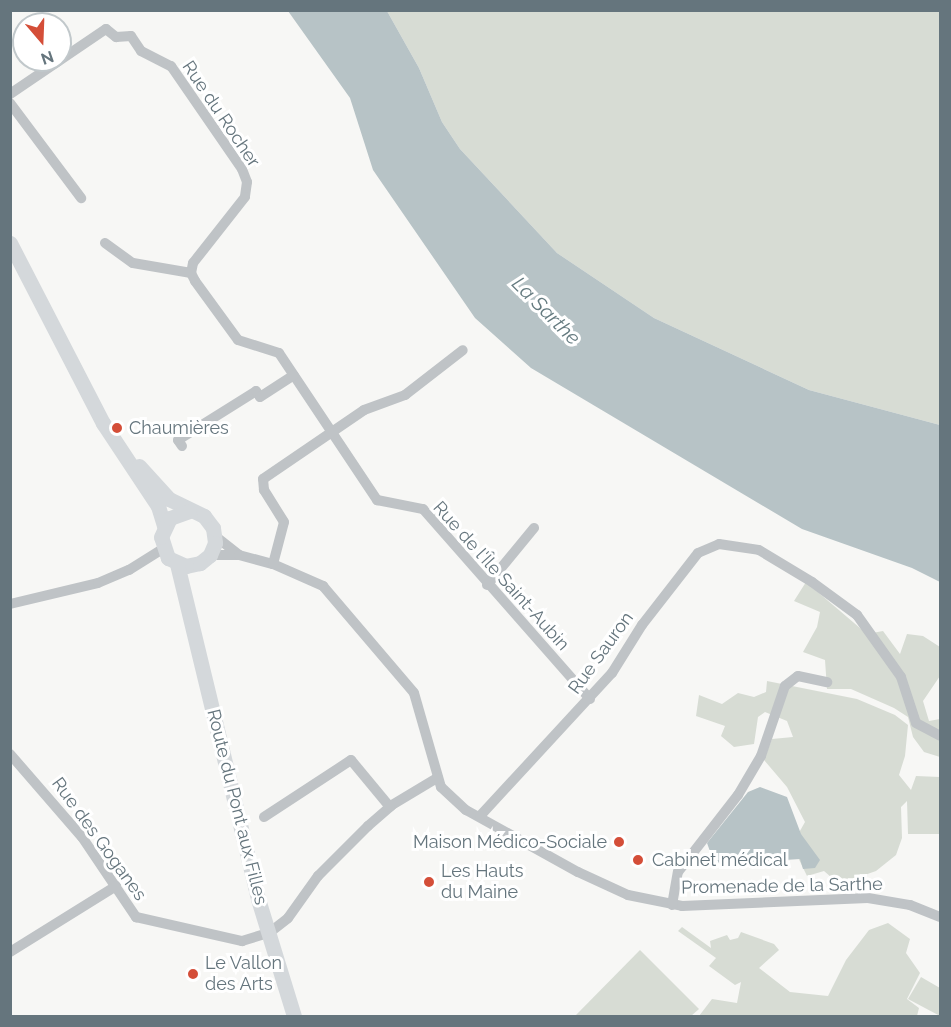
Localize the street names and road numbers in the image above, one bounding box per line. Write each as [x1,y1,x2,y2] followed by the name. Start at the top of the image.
[178,57,264,171] street label: Rue du Rocher
[428,497,574,655] street label: Rue de l'Île Saint-Aubin
[564,608,638,698] street label: Rue Sauron
[202,707,272,907] street label: Route du Pont aux Filles
[47,773,151,905] street label: Rue des Goganes
[681,873,883,899] street label: Promenade de la Sarthe

